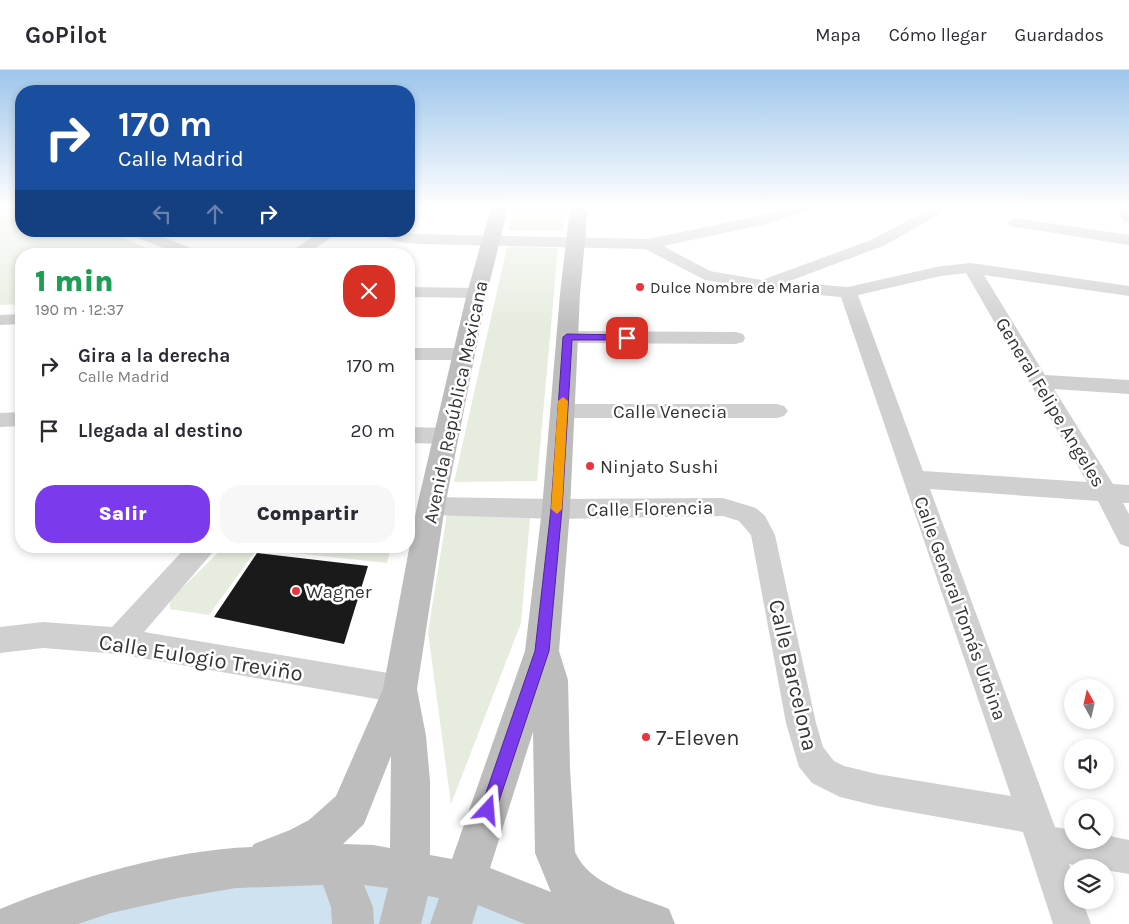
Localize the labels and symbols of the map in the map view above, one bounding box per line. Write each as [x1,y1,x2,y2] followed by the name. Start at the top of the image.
[650,278,820,297] place label: Dulce Nombre de Maria
[419,279,492,526] street label: Avenida República Mexicana
[634,281,646,293] marker: Dulce Nombre de Maria
[991,314,1109,491] street label: General Felipe Angeles
[606,317,648,359] pin
[613,401,727,423] street label: Calle Venecia
[600,456,719,478] place label: Ninjato Sushi
[584,460,596,472] marker: Ninjato Sushi
[909,493,1011,723] street label: Calle General Tomás Urbina
[586,497,714,521] street label: Calle Florencia
[306,581,372,603] place label: Wagner
[290,585,302,597] marker: Wagner
[763,597,823,753] street label: Calle Barcelona
[97,629,305,687] street label: Calle Eulogio Treviño
[1064,679,1114,729] north arrow
[656,725,739,751] place label: 7-Eleven
[640,731,652,743] marker: 7-Eleven
[461,783,513,835] position arrow

